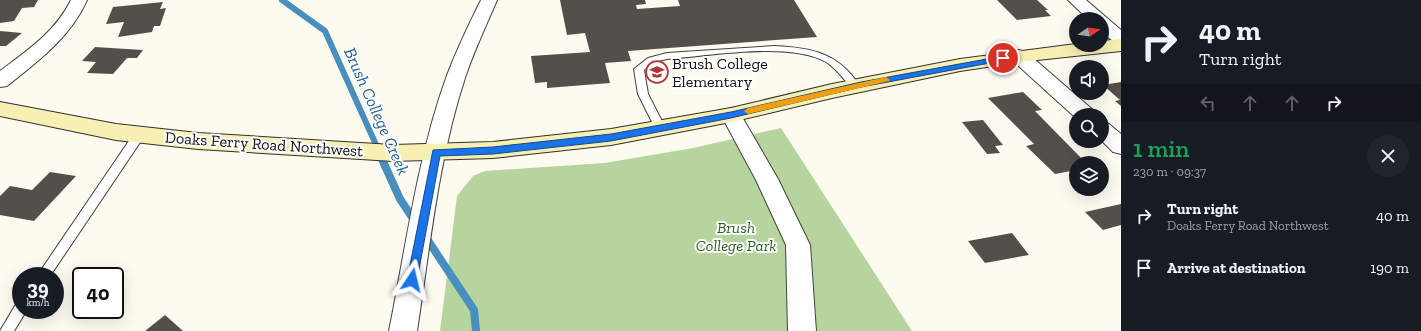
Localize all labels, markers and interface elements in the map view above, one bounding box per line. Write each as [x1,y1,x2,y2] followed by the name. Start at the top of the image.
[1069,12,1109,52] north arrow
[1069,12,1109,196] map controls
[1199,14,1261,47] text: 40 m
[1133,16,1185,68] icon: right
[986,41,1020,75] pin
[340,44,414,178] water label: Brush College Creek
[992,47,1014,69] icon: arrive
[1199,48,1281,70] text: Turn right
[672,54,768,91] place label: Brush College Elementary
[644,59,670,85] school or university icon: Brush College Elementary
[1069,60,1109,100] button: sound
[1197,92,1219,114] icon: left
[1239,92,1261,114] icon: ahead
[1281,92,1303,114] icon: ahead
[1323,92,1345,114] icon: right
[1069,108,1109,148] button: search
[164,128,364,160] street label: Doaks Ferry Road Northwest
[1133,134,1189,163] text: 1 min
[1367,135,1409,177] button: close
[1069,156,1109,196] button: layers
[1133,164,1206,179] text: 230 m · 09:37
[1167,200,1238,218] text: Turn right
[1133,205,1155,227] icon: right
[1376,207,1409,225] text: 40 m
[696,218,776,255] park label: Brush College Park
[1167,218,1328,233] text: Doaks Ferry Road Northwest
[1133,257,1155,279] icon: arrive
[391,259,433,301] position arrow
[1167,259,1306,277] text: Arrive at destination
[1370,259,1409,277] text: 190 m
[72,267,124,319] speed limit sign: 40
[27,276,49,300] text: 39
[27,297,49,309] text: km/h

